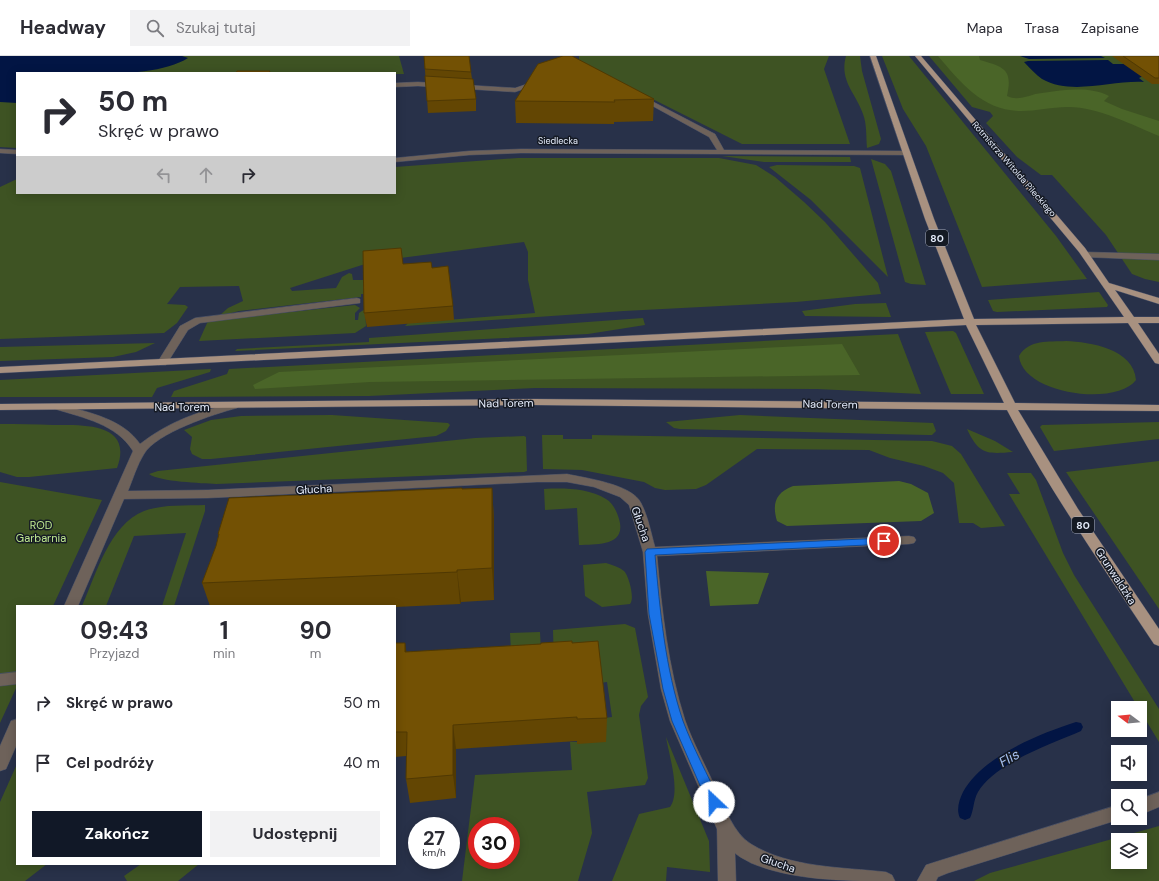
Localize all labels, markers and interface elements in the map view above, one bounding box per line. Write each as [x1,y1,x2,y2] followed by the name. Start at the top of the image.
[130,10,410,46] search box
[20,15,106,40] text: Headway
[144,17,166,39] icon: search
[176,18,256,38] text: Szukaj tutaj
[967,19,1003,37] text: Mapa
[1025,19,1059,37] text: Trasa
[1081,19,1139,37] text: Zapisane
[98,83,168,120] text: 50 m
[32,88,84,140] icon: right
[98,119,219,143] text: Skręć w prawo
[969,119,1059,219] street label: Rotmistrza Witolda Pileckiego
[538,135,578,147] street label: Siedlecka
[153,164,175,186] icon: left
[195,164,217,186] icon: ahead
[237,164,259,186] icon: right
[926,230,948,246] road number: 80
[478,396,534,410] street label: Nad Torem
[802,397,858,411] street label: Nad Torem
[154,400,210,414] street label: Nad Torem
[296,481,332,497] street label: Głucha
[629,505,653,543] street label: Głucha
[1072,517,1094,533] road number: 80
[16,518,66,545] park label: ROD Garbarnia
[867,524,901,558] pin
[873,530,895,552] icon: arrive
[1092,545,1140,607] street label: Grunwaldzka
[80,615,149,646] text: 09:43
[220,615,228,646] text: 1
[300,615,332,646] text: 90
[90,645,139,662] text: Przyjazd
[213,645,235,662] text: min
[310,645,321,662] text: m
[32,692,54,714] icon: right
[66,693,173,713] text: Skręć w prawo
[343,693,380,713] text: 50 m
[1111,701,1147,737] north arrow
[1111,701,1147,869] map controls
[995,745,1023,771] water label: Flis
[1111,745,1147,781] button: sound
[32,752,54,774] icon: arrive
[66,753,154,773] text: Cel podróży
[343,753,380,773] text: 40 m
[693,781,735,823] position arrow
[1111,789,1147,825] button: search
[32,811,202,857] button: Zakończ
[210,811,380,857] button: Udostępnij
[468,817,520,869] speed limit sign: 30
[423,825,445,851] text: 27
[1111,833,1147,869] button: layers
[422,846,446,859] text: km/h
[759,851,797,875] street label: Głucha

